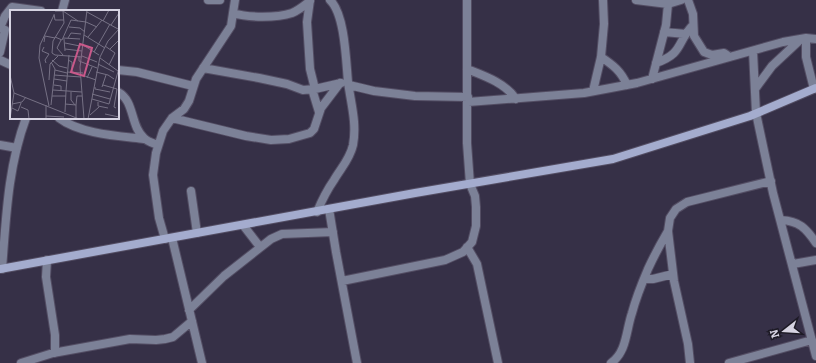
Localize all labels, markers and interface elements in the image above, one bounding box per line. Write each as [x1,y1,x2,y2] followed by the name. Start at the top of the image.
[10,10,119,119] inset map
[764,311,804,351] north arrow
[767,327,782,340] text: N

